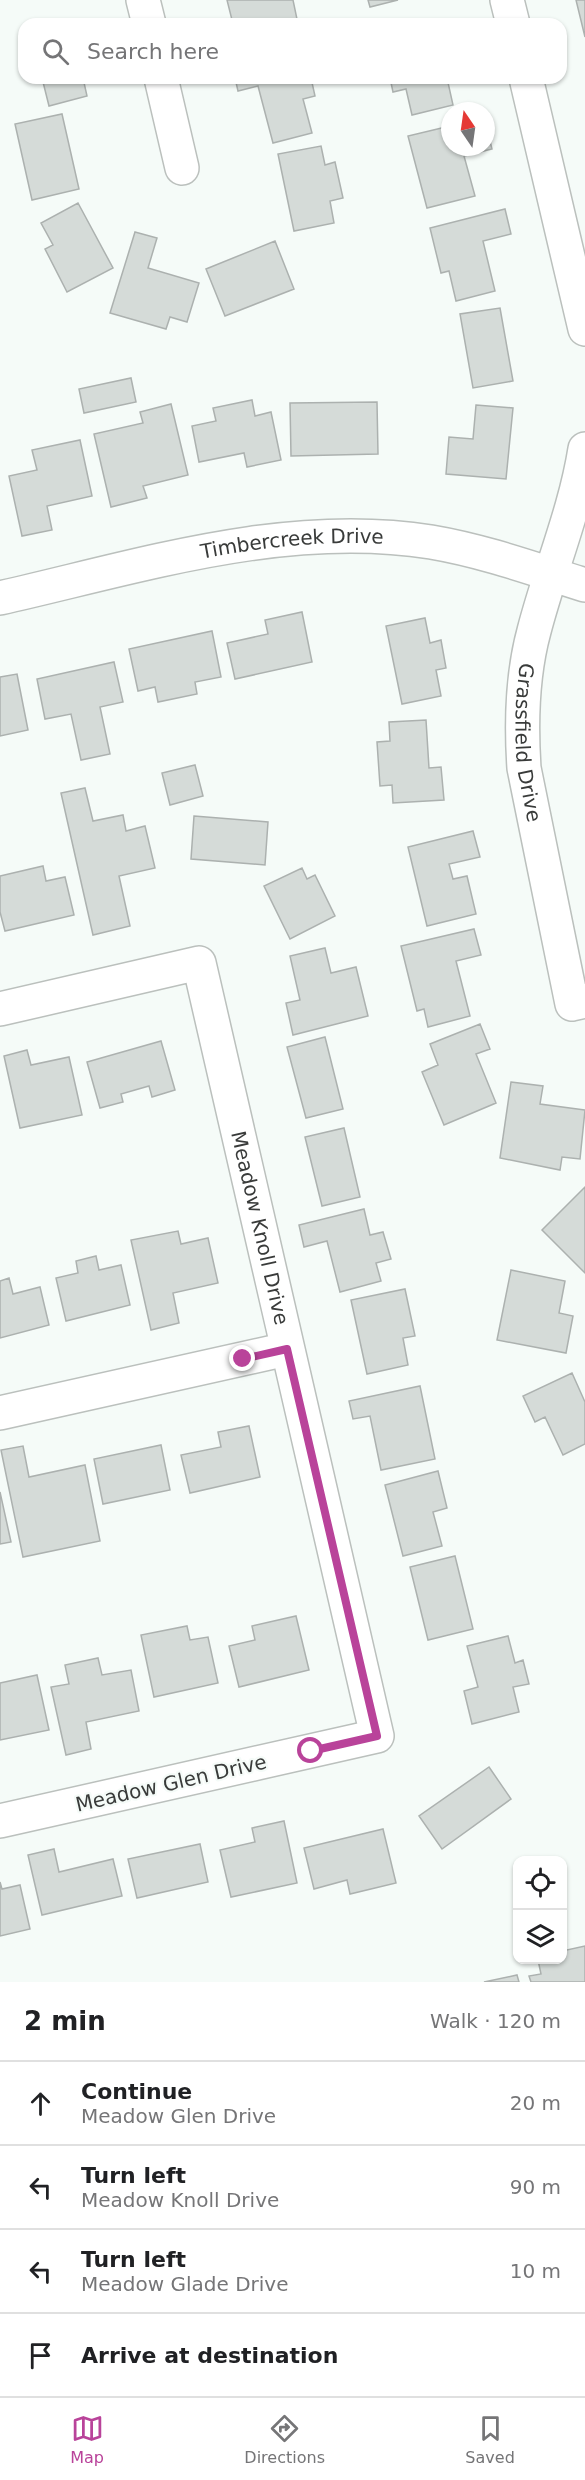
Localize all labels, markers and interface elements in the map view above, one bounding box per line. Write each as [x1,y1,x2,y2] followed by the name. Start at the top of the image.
[18,18,567,84] search box
[39,35,72,68] icon: search
[87,39,219,64] text: Search here
[441,102,495,156] north arrow
[197,524,384,564] street label: Timbercreek Drive
[511,662,547,824] street label: Grassfield Drive
[226,1128,294,1327] street label: Meadow Knoll Drive
[229,1345,255,1371] route end
[297,1737,323,1763] route start
[73,1749,269,1817] street label: Meadow Glen Drive
[513,1856,567,1964] map controls
[513,1856,567,1910] button: locate
[513,1910,567,1964] button: layers
[24,2006,106,2036] text: 2 min
[430,2009,561,2033] text: Walk · 120 m
[81,2079,192,2104] text: Continue
[24,2087,57,2120] icon: ahead
[510,2091,561,2115] text: 20 m
[81,2104,276,2128] text: Meadow Glen Drive
[81,2163,186,2188] text: Turn left
[24,2171,57,2204] icon: left
[510,2175,561,2199] text: 90 m
[81,2188,279,2212] text: Meadow Knoll Drive
[81,2247,186,2272] text: Turn left
[24,2255,57,2288] icon: left
[510,2259,561,2283] text: 10 m
[81,2272,288,2296] text: Meadow Glade Drive
[24,2339,57,2372] icon: arrive
[81,2343,338,2368] text: Arrive at destination
[70,2412,104,2467] tab: Map
[244,2412,325,2467] tab: Directions
[465,2412,515,2467] tab: Saved

